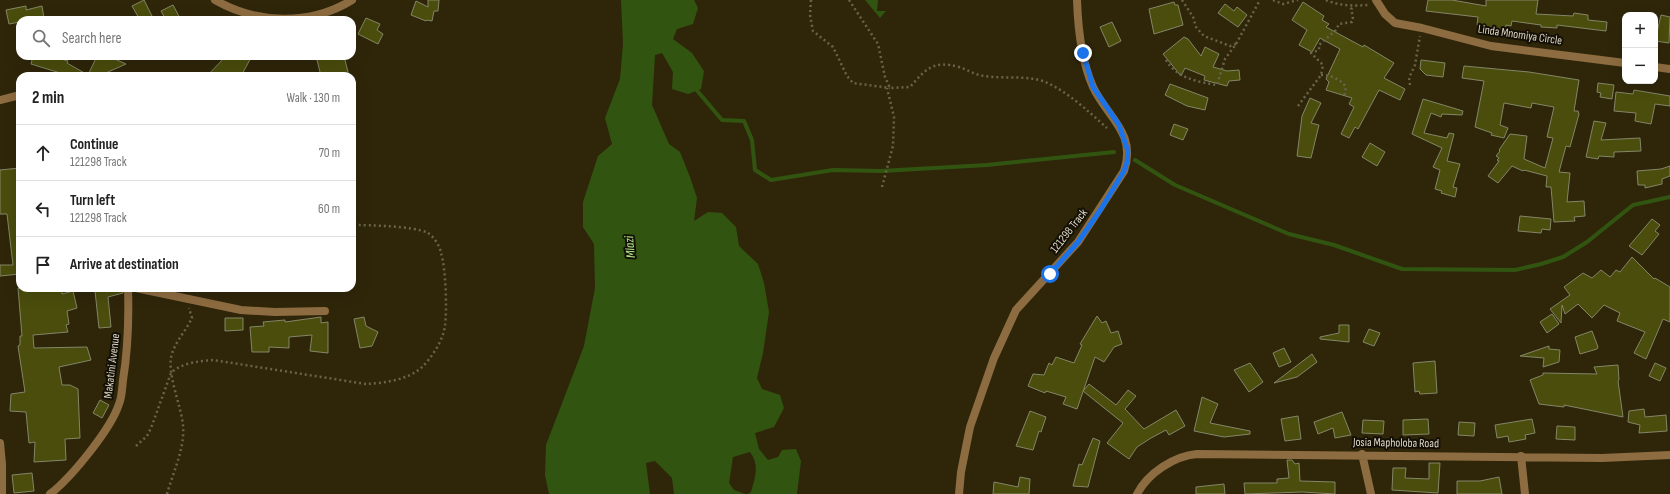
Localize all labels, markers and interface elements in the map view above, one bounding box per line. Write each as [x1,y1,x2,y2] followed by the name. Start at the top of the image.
[1622,12,1658,84] map controls
[1622,12,1658,48] button: +
[16,16,356,60] search box
[1477,22,1563,48] street label: Linda Mnomiya Circle
[30,27,52,49] icon: search
[62,29,122,48] text: Search here
[1074,44,1092,62] route end
[1622,48,1658,84] button: −
[32,88,64,108] text: 2 min
[287,90,340,106] text: Walk · 130 m
[70,135,119,154] text: Continue
[32,142,54,164] icon: ahead
[319,145,340,161] text: 70 m
[70,154,127,170] text: 121298 Track
[70,191,115,210] text: Turn left
[32,198,54,220] icon: left
[318,201,340,217] text: 60 m
[1047,205,1091,256] street label: 121298 Track
[70,210,127,226] text: 121298 Track
[621,235,639,259] water label: Mlazi
[32,254,54,276] icon: arrive
[70,255,179,274] text: Arrive at destination
[1041,265,1059,283] route start
[101,332,123,399] street label: Makatini Avenue
[1352,435,1439,451] street label: Josia Mapholoba Road

